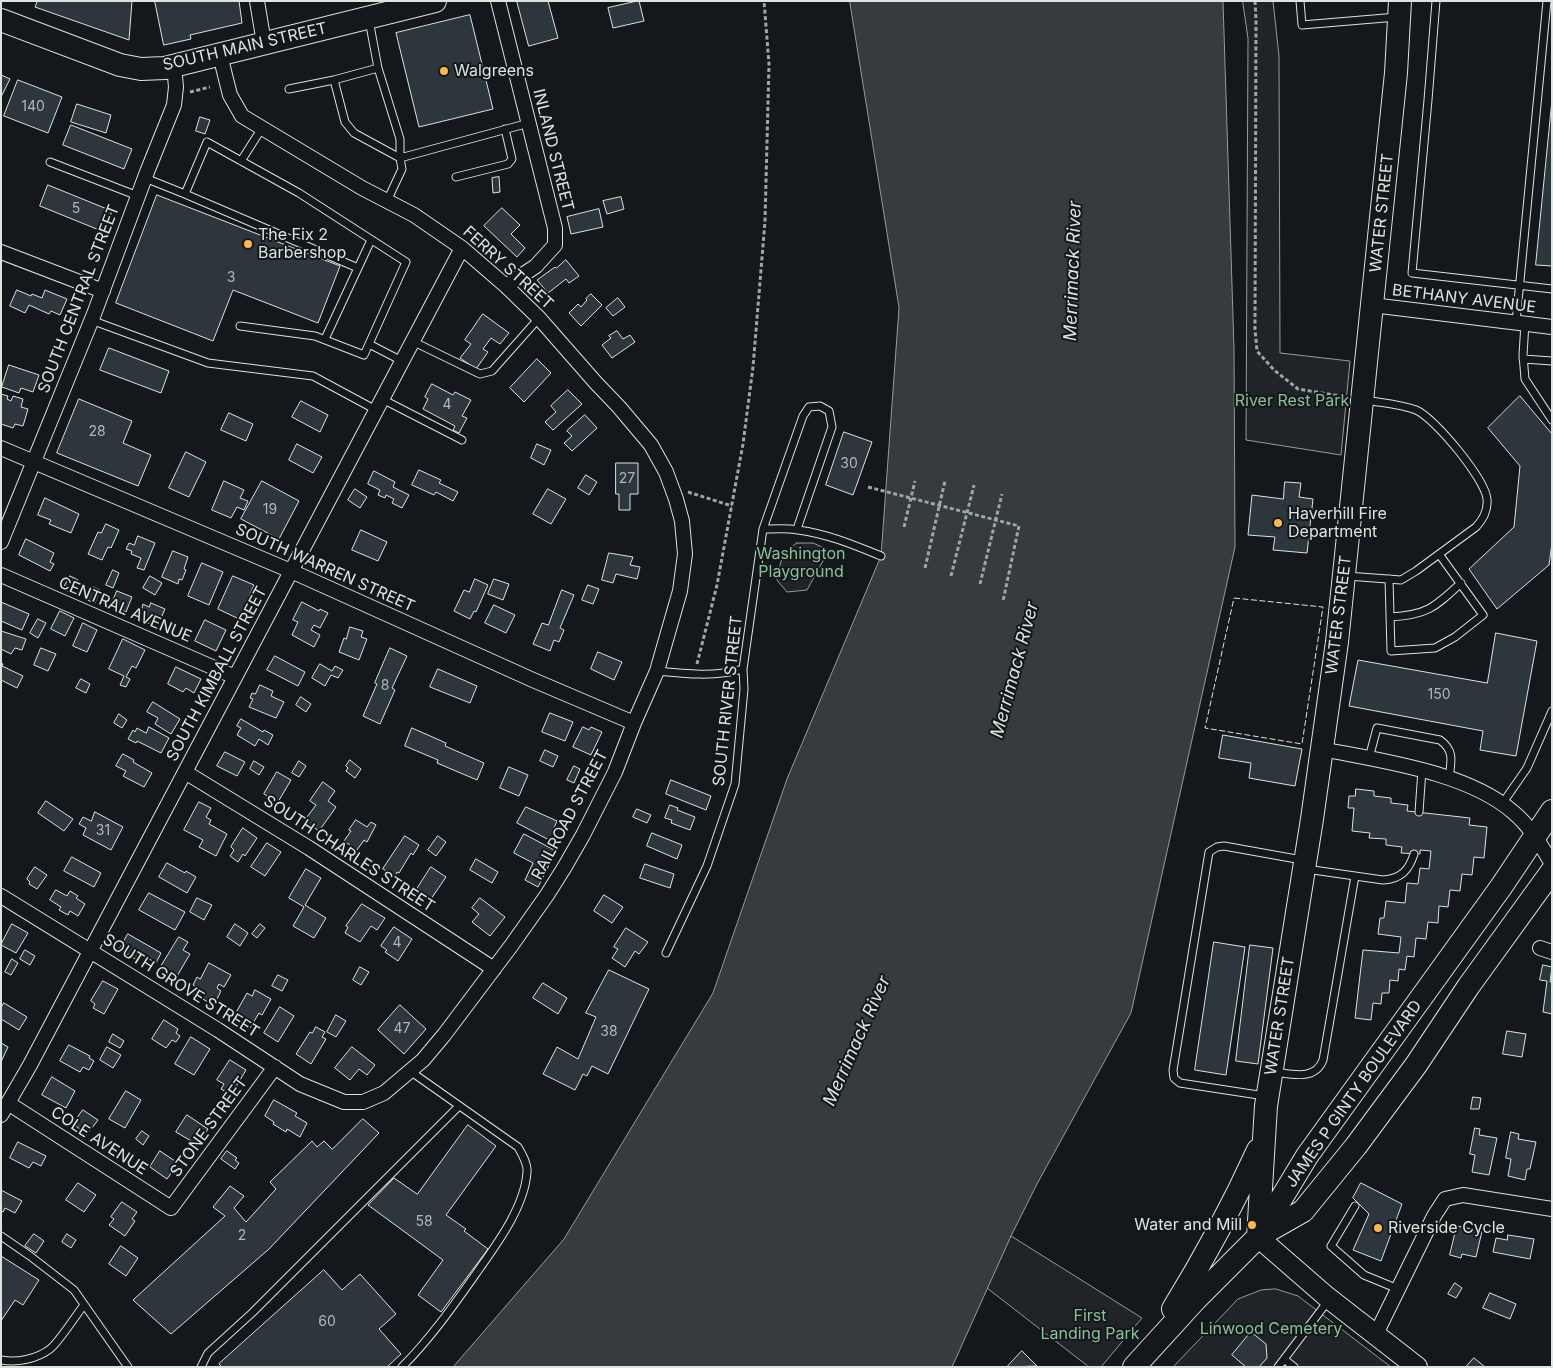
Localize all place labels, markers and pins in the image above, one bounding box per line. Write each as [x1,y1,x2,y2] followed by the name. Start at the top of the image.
[454,61,534,81] place label: Walgreens
[438,65,450,77] marker: Walgreens
[258,225,346,263] place label: The Fix 2 Barbershop
[242,238,254,250] marker: The Fix 2 Barbershop
[1288,504,1387,542] place label: Haverhill Fire Department
[1272,517,1284,529] marker: Haverhill Fire Department
[1134,1215,1242,1235] place label: Water and Mill
[1388,1218,1505,1238] place label: Riverside Cycle
[1246,1219,1258,1231] marker: Water and Mill
[1372,1222,1384,1234] marker: Riverside Cycle

